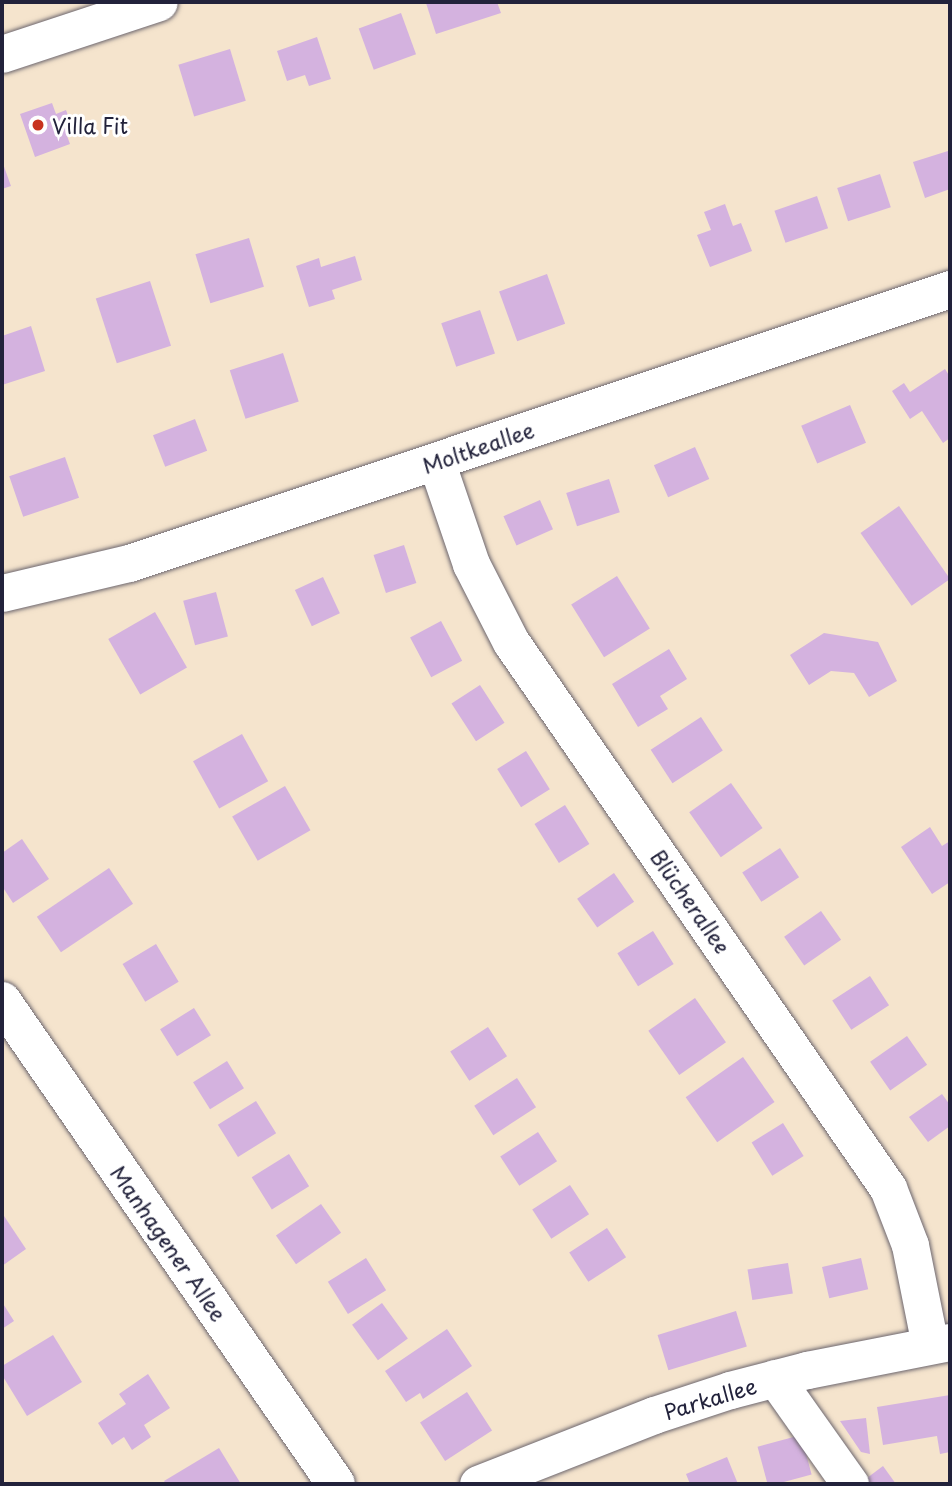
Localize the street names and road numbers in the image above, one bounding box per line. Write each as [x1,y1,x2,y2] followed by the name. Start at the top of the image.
[419,416,537,478] street label: Moltkeallee
[646,844,736,958] street label: Blücherallee
[105,1160,233,1326] street label: Manhagener Allee
[661,1372,759,1424] street label: Parkallee

